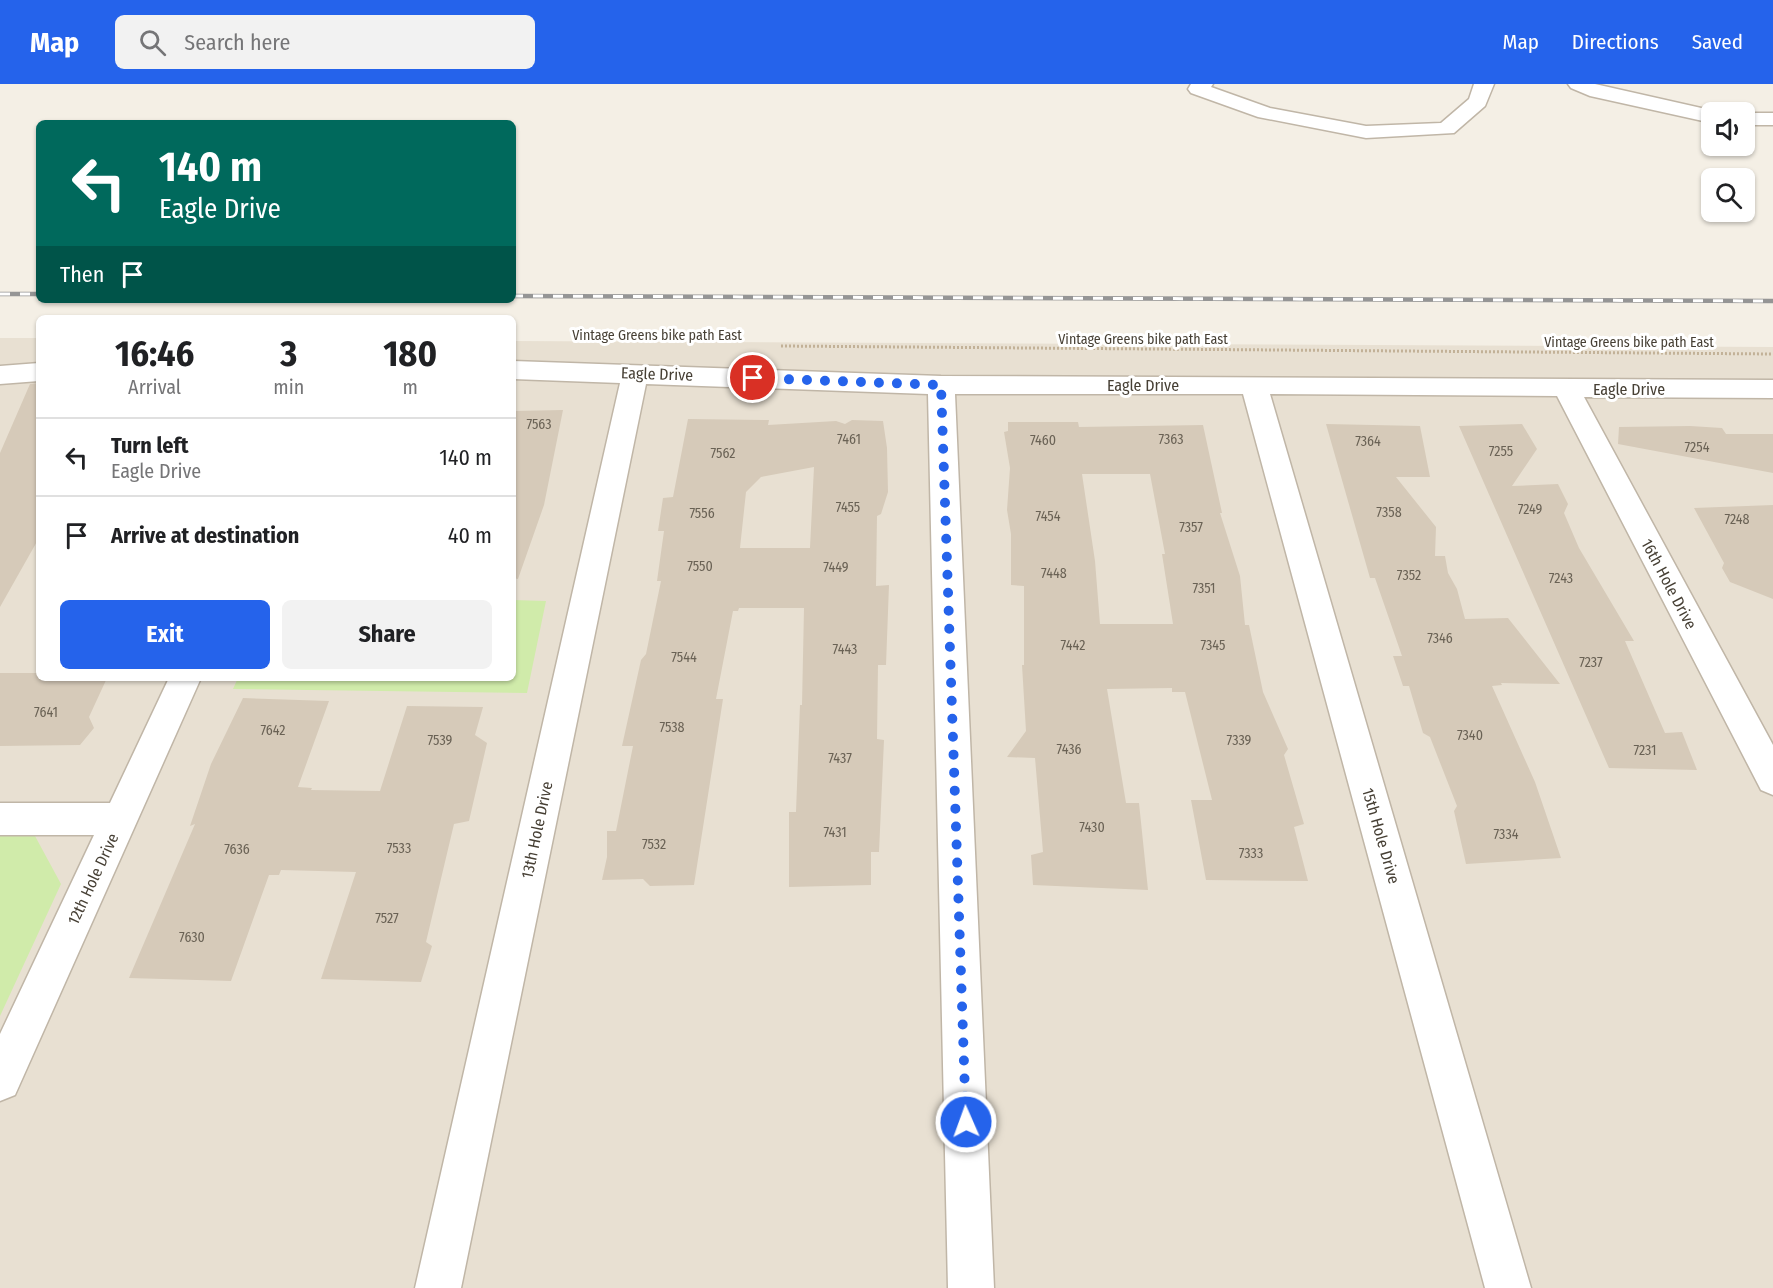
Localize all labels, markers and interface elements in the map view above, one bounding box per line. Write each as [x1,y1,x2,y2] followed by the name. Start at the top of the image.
[115,15,535,69] search box
[30,26,79,59] text: Map
[136,26,169,59] icon: search
[184,29,290,56] text: Search here
[1502,29,1539,55] text: Map
[1572,29,1659,55] text: Directions
[1692,29,1743,55] text: Saved
[1701,102,1755,222] map controls
[1701,102,1755,156] button: sound
[159,142,262,192] text: 140 m
[60,144,138,222] icon: left
[1701,168,1755,222] button: search
[159,193,281,225] text: Eagle Drive
[116,258,149,291] icon: arrive
[60,261,104,288] text: Then
[572,327,742,344] street label: Vintage Greens bike path East
[1058,331,1228,348] street label: Vintage Greens bike path East
[115,332,194,376] text: 16:46
[280,332,297,376] text: 3
[383,332,437,376] text: 180
[1544,334,1714,351] street label: Vintage Greens bike path East
[727,352,778,403] pin
[736,361,769,394] icon: arrive
[621,363,693,385] street label: Eagle Drive
[128,375,181,399] text: Arrival
[273,375,304,399] text: min
[402,375,418,399] text: m
[1107,376,1179,395] street label: Eagle Drive
[1593,380,1665,399] street label: Eagle Drive
[526,416,552,433] house number: 7563
[837,431,861,448] house number: 7461
[1158,431,1184,448] house number: 7363
[111,432,189,459] text: Turn left
[1030,432,1056,449] house number: 7460
[1355,433,1381,450] house number: 7364
[1685,439,1710,456] house number: 7254
[60,441,93,474] icon: left
[1489,443,1513,460] house number: 7255
[439,444,492,471] text: 140 m
[711,445,735,462] house number: 7562
[111,459,201,483] text: Eagle Drive
[836,499,860,516] house number: 7455
[1518,501,1543,518] house number: 7249
[1376,504,1402,521] house number: 7358
[689,505,715,522] house number: 7556
[1035,508,1061,525] house number: 7454
[1724,511,1750,528] house number: 7248
[60,519,93,552] icon: arrive
[1179,519,1203,536] house number: 7357
[111,522,299,549] text: Arrive at destination
[448,522,492,549] text: 40 m
[1637,536,1701,632] street label: 16th Hole Drive
[687,558,713,575] house number: 7550
[823,559,849,576] house number: 7449
[1041,565,1067,582] house number: 7448
[1397,567,1421,584] house number: 7352
[1549,570,1573,587] house number: 7243
[1192,580,1216,597] house number: 7351
[60,600,270,669] button: Exit
[282,600,492,669] button: Share
[1427,630,1453,647] house number: 7346
[1061,637,1085,654] house number: 7442
[1201,637,1225,654] house number: 7345
[833,641,857,658] house number: 7443
[671,649,697,666] house number: 7544
[1579,654,1603,671] house number: 7237
[34,704,58,721] house number: 7641
[659,719,685,736] house number: 7538
[260,722,286,739] house number: 7642
[1457,727,1483,744] house number: 7340
[428,732,453,749] house number: 7539
[1227,732,1252,749] house number: 7339
[1056,741,1082,758] house number: 7436
[1633,742,1657,759] house number: 7231
[828,750,852,767] house number: 7437
[517,780,557,880] street label: 13th Hole Drive
[1358,786,1404,886] street label: 15th Hole Drive
[1079,819,1105,836] house number: 7430
[823,824,847,841] house number: 7431
[1494,826,1519,843] house number: 7334
[64,830,122,928] street label: 12th Hole Drive
[642,836,666,853] house number: 7532
[387,840,411,857] house number: 7533
[224,841,250,858] house number: 7636
[1239,845,1263,862] house number: 7333
[375,910,399,927] house number: 7527
[179,929,205,946] house number: 7630
[934,1090,998,1154] position arrow

